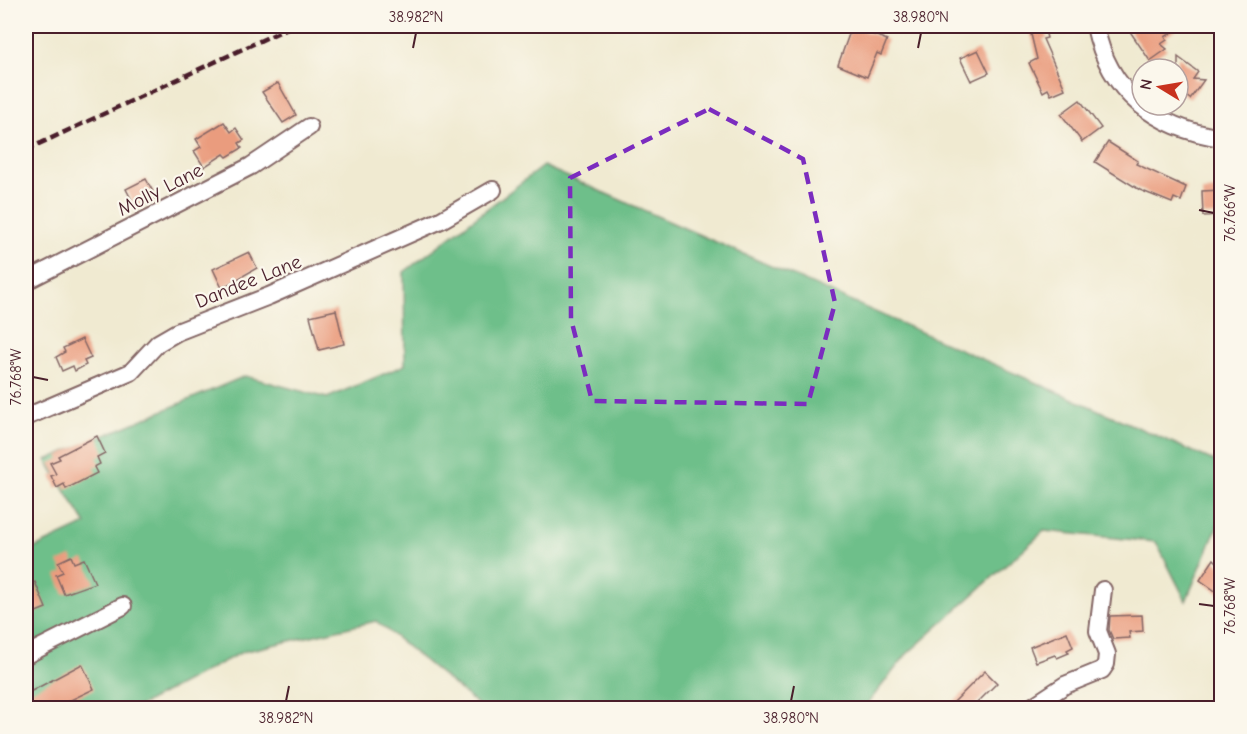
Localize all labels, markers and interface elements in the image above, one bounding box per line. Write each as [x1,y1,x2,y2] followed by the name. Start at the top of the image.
[389,8,443,26] text: 38.982°N
[893,8,949,26] text: 38.980°N
[1130,57,1190,117] north arrow
[1136,77,1156,91] text: N
[114,158,207,221] street label: Molly Lane
[1221,184,1239,242] text: 76.766°W
[192,250,305,313] street label: Dandee Lane
[7,349,25,405] text: 76.768°W
[1221,578,1239,634] text: 76.768°W
[259,709,313,727] text: 38.982°N
[763,709,819,727] text: 38.980°N

